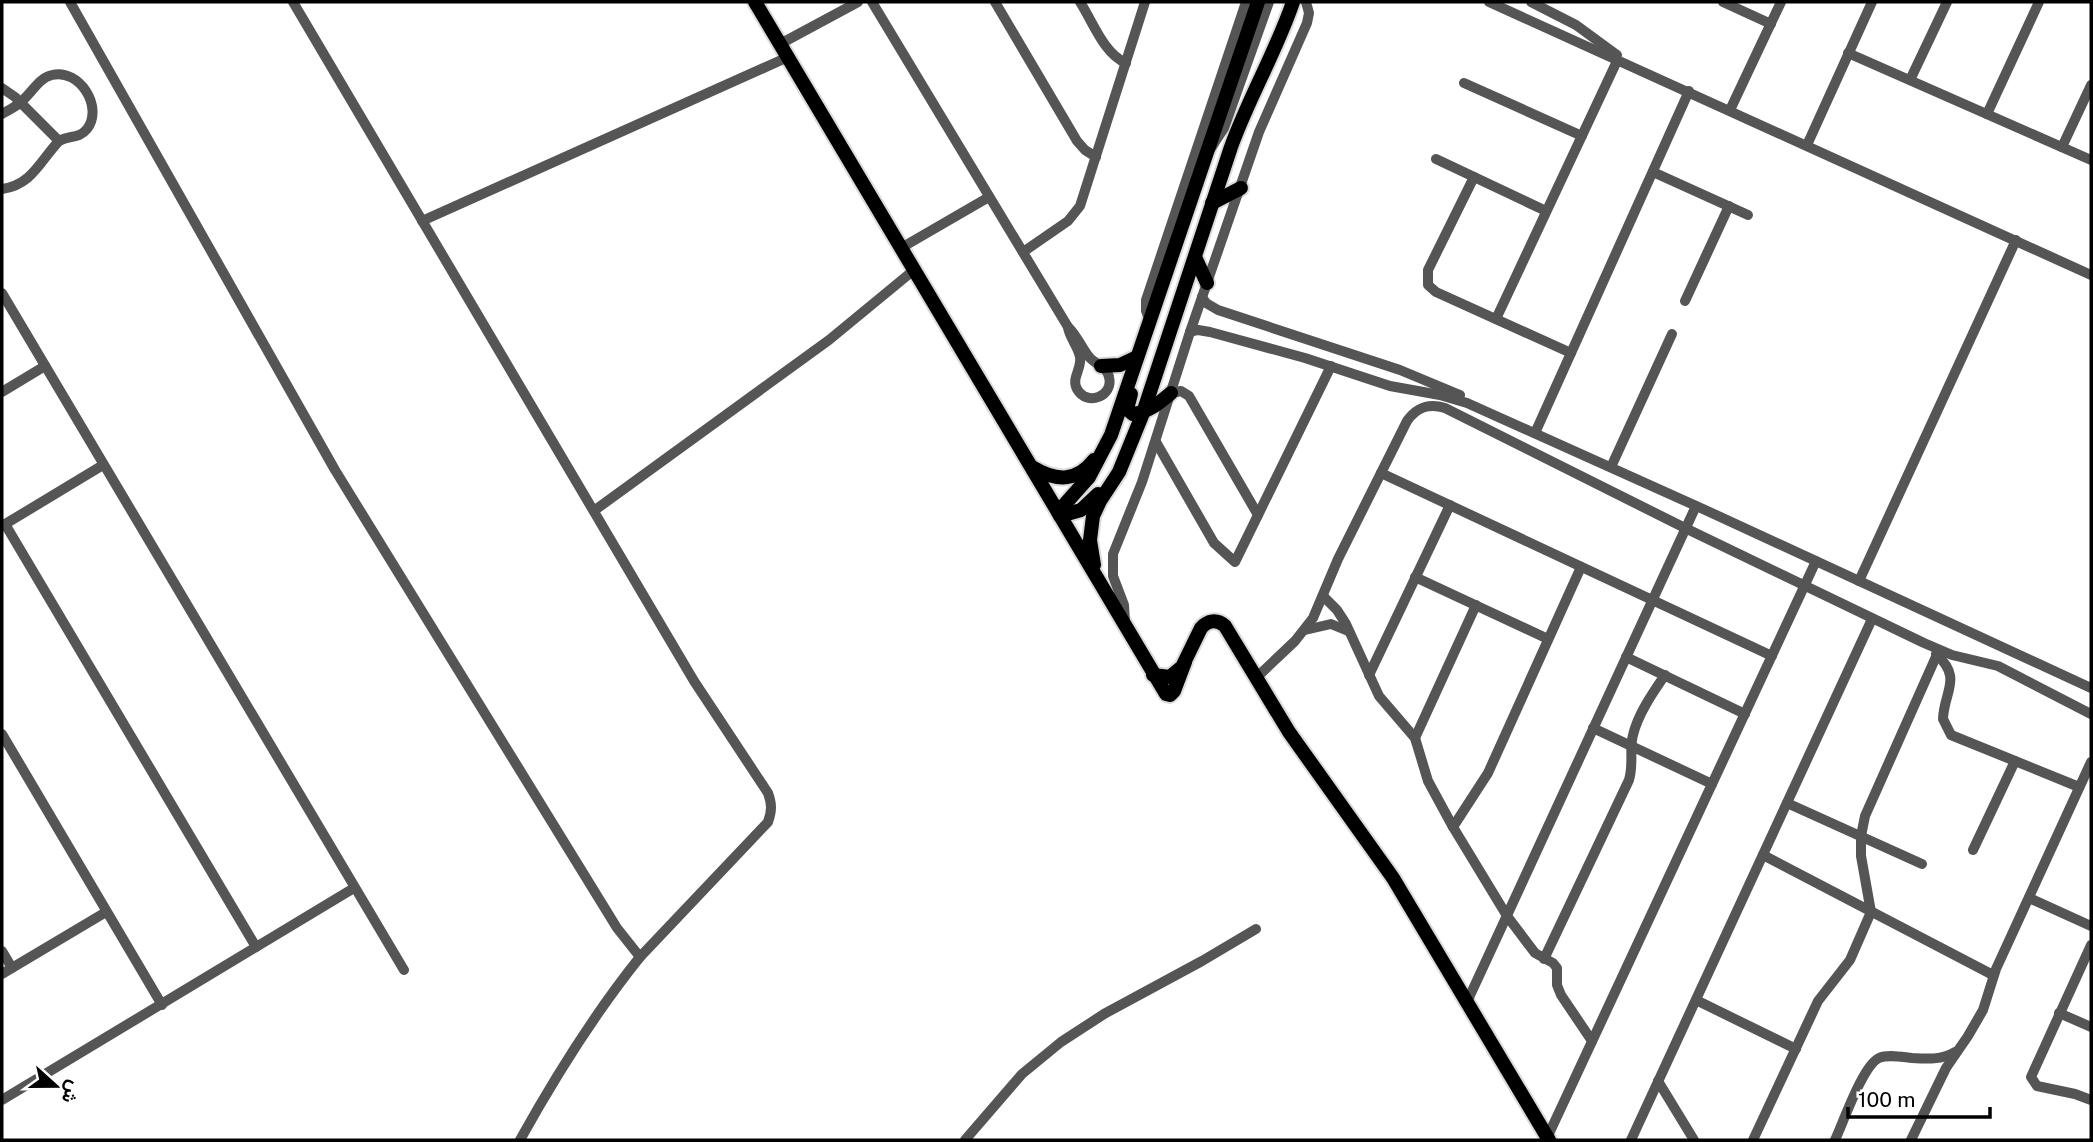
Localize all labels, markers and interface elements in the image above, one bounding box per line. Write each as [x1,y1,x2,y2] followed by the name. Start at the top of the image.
[21,1051,91,1121] north arrow
[1848,1076,1990,1120] scale bar
[57,1077,86,1107] text: ش
[1858,1087,1915,1112] text: 100 m

